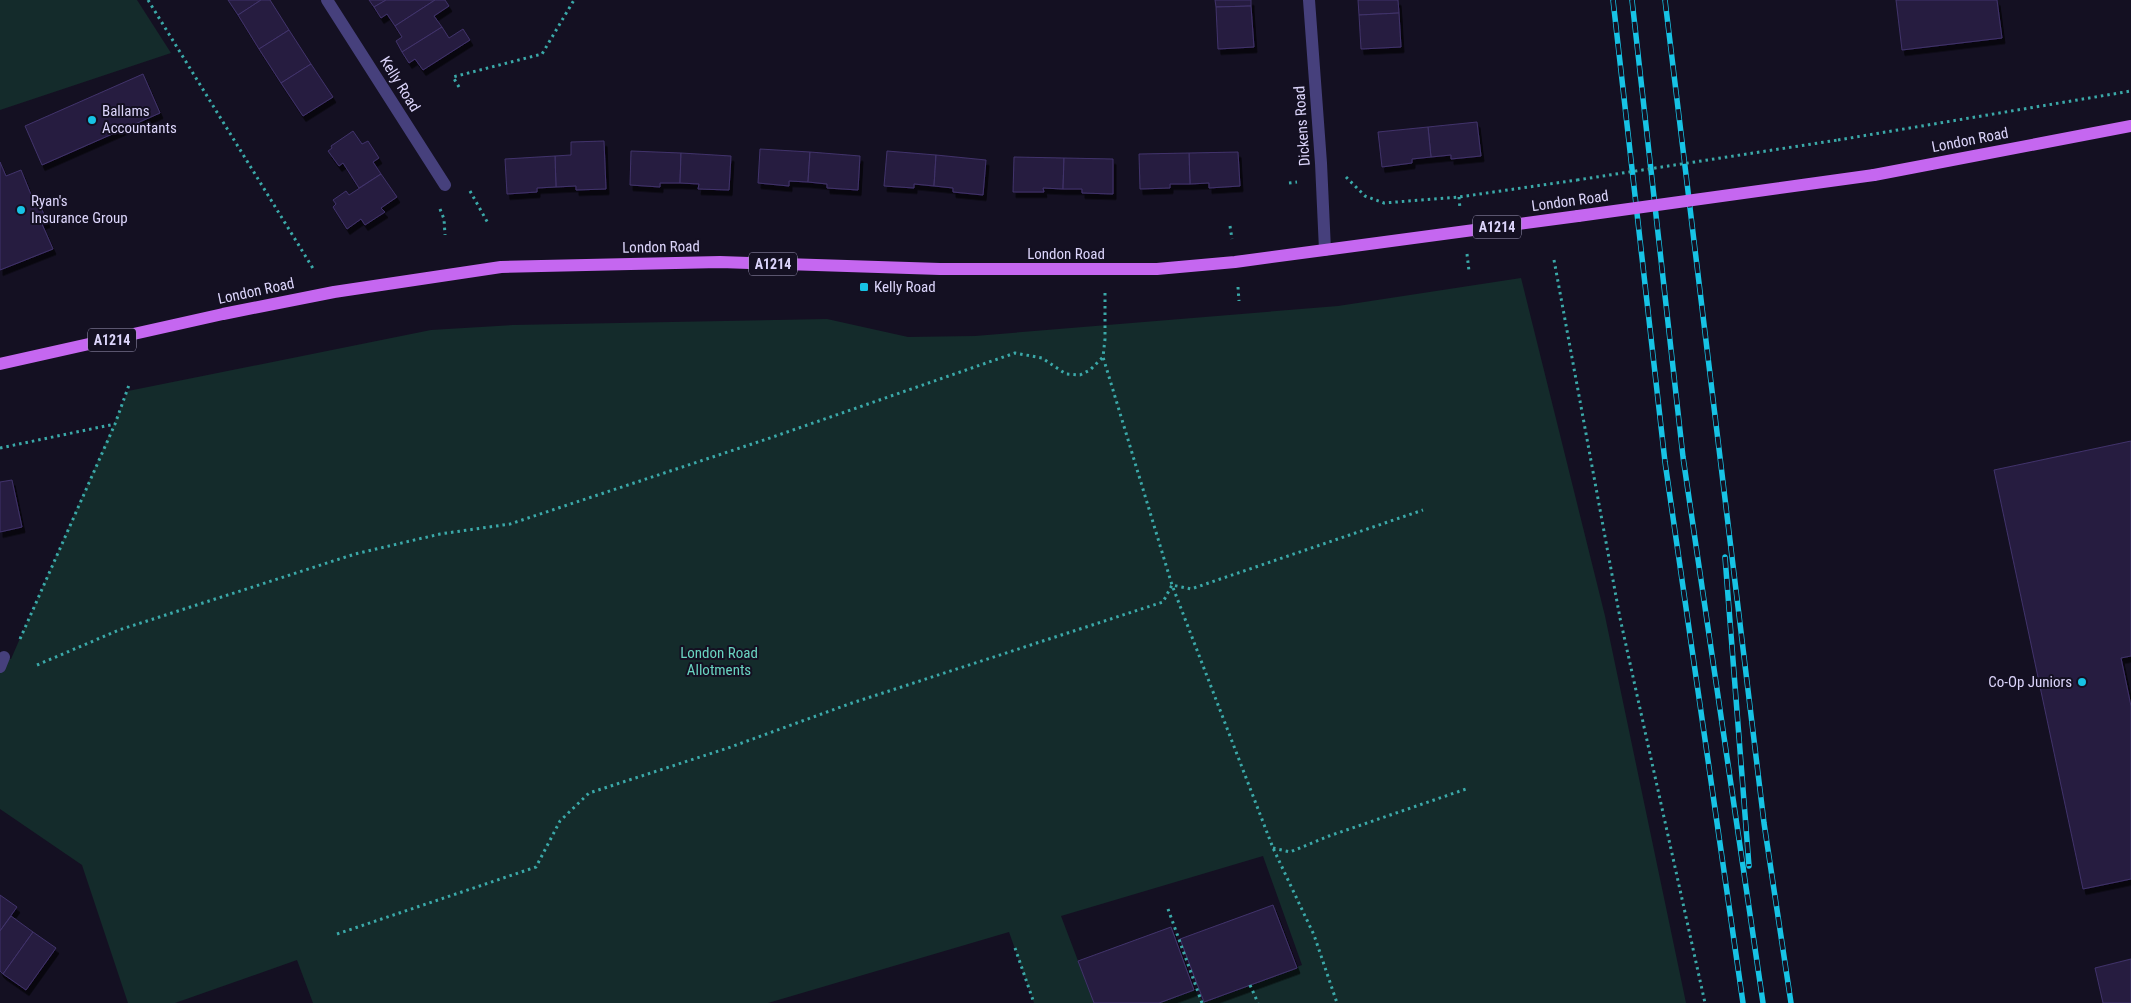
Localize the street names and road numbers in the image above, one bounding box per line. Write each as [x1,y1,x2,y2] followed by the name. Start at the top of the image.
[376,53,424,115] street label: Kelly Road
[1290,85,1314,167] street label: Dickens Road
[1930,124,2010,156] street label: London Road
[1530,187,1610,215] street label: London Road
[1473,216,1521,238] road number: A1214
[622,237,700,257] street label: London Road
[1027,245,1105,263] street label: London Road
[749,252,797,276] road number: A1214
[216,274,296,308] street label: London Road
[88,328,136,352] road number: A1214

